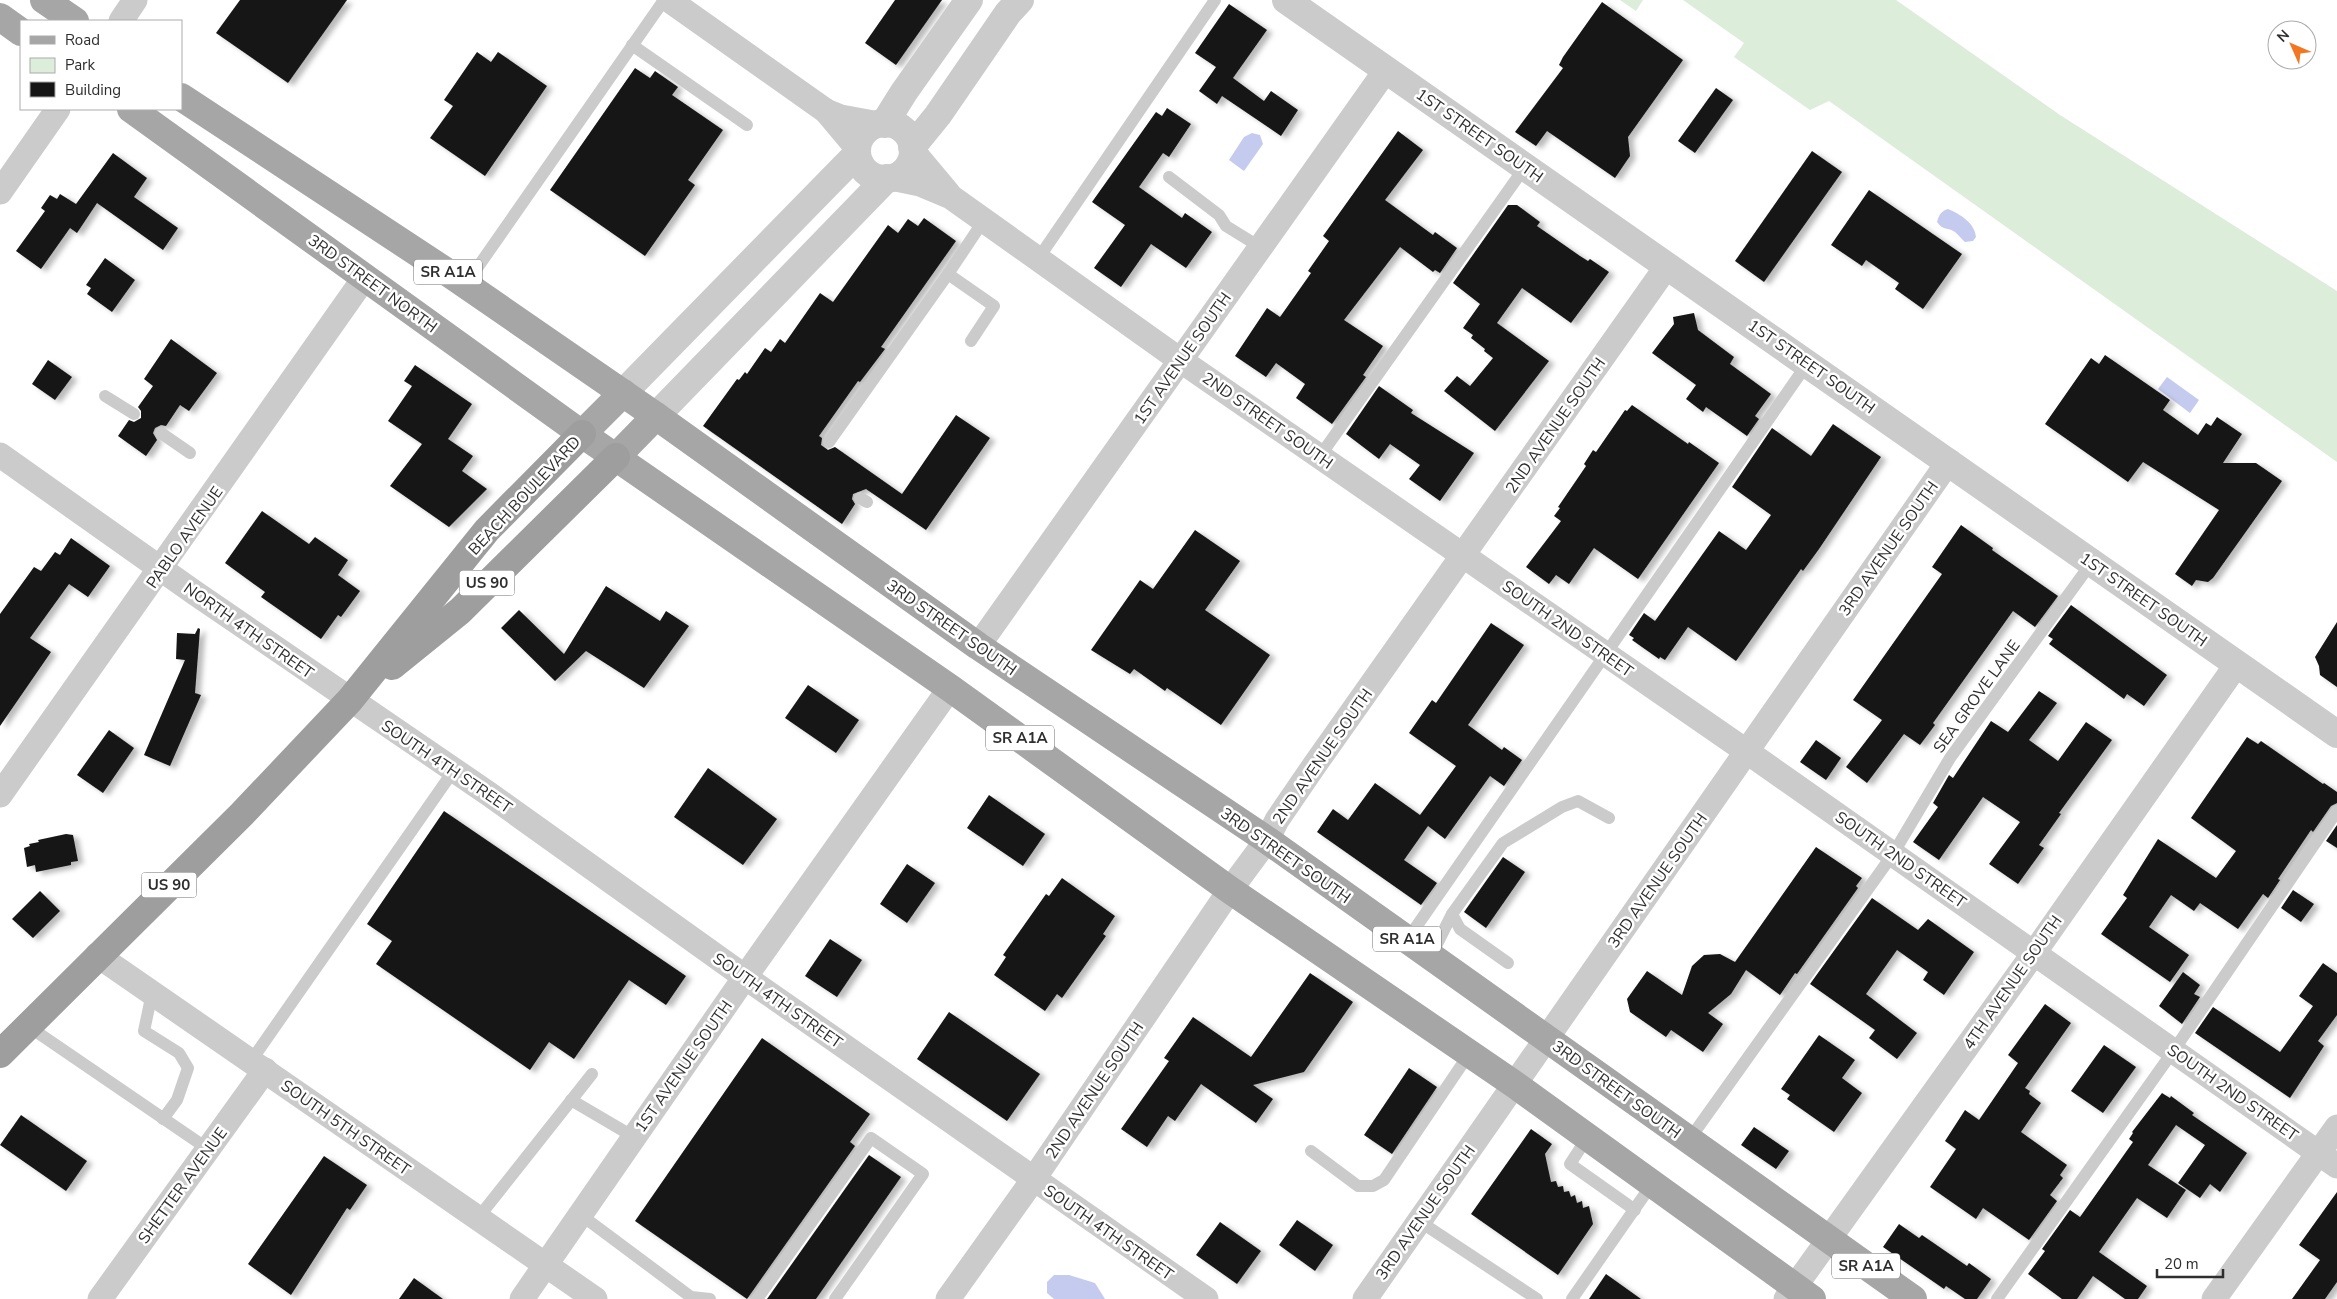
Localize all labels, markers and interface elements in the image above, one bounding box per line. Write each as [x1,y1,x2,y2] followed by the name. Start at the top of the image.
[20,20,182,110] legend
[2267,20,2317,70] north arrow
[2273,26,2294,47] text: N
[65,30,100,50] text: Road
[65,55,95,75] text: Park
[65,80,121,100] text: Building
[1411,84,1547,188] street label: 1ST STREET SOUTH
[303,229,441,338] street label: 3RD STREET NORTH
[414,260,482,284] road number: SR A1A
[1129,288,1237,429] street label: 1ST AVENUE SOUTH
[1743,315,1879,419] street label: 1ST STREET SOUTH
[1501,353,1611,498] street label: 2ND AVENUE SOUTH
[1198,367,1337,474] street label: 2ND STREET SOUTH
[464,431,586,560] street label: BEACH BOULEVARD
[1834,477,1944,620] street label: 3RD AVENUE SOUTH
[141,482,228,593] street label: PABLO AVENUE
[2075,548,2211,652] street label: 1ST STREET SOUTH
[460,570,514,596] road number: US 90
[882,575,1021,681] street label: 3RD STREET SOUTH
[1498,575,1638,683] street label: SOUTH 2ND STREET
[179,578,318,684] street label: NORTH 4TH STREET
[1928,636,2025,758] street label: SEA GROVE LANE
[1268,684,1378,829] street label: 2ND AVENUE SOUTH
[377,715,516,819] street label: SOUTH 4TH STREET
[986,726,1054,750] road number: SR A1A
[1216,803,1355,909] street label: 3RD STREET SOUTH
[1831,806,1971,914] street label: SOUTH 2ND STREET
[1603,809,1713,952] street label: 3RD AVENUE SOUTH
[142,872,196,898] road number: US 90
[1958,911,2067,1054] street label: 4TH AVENUE SOUTH
[1373,926,1441,952] road number: SR A1A
[708,948,847,1054] street label: SOUTH 4TH STREET
[630,996,738,1137] street label: 1ST AVENUE SOUTH
[1041,1018,1149,1163] street label: 2ND AVENUE SOUTH
[1548,1036,1685,1144] street label: 3RD STREET SOUTH
[2163,1039,2303,1147] street label: SOUTH 2ND STREET
[276,1075,415,1181] street label: SOUTH 5TH STREET
[133,1123,232,1248] street label: SHETTER AVENUE
[1371,1141,1481,1284] street label: 3RD AVENUE SOUTH
[1039,1180,1178,1286] street label: SOUTH 4TH STREET
[2157,1246,2223,1278] scale bar
[1832,1254,1900,1278] road number: SR A1A
[2164,1254,2199,1274] text: 20 m

